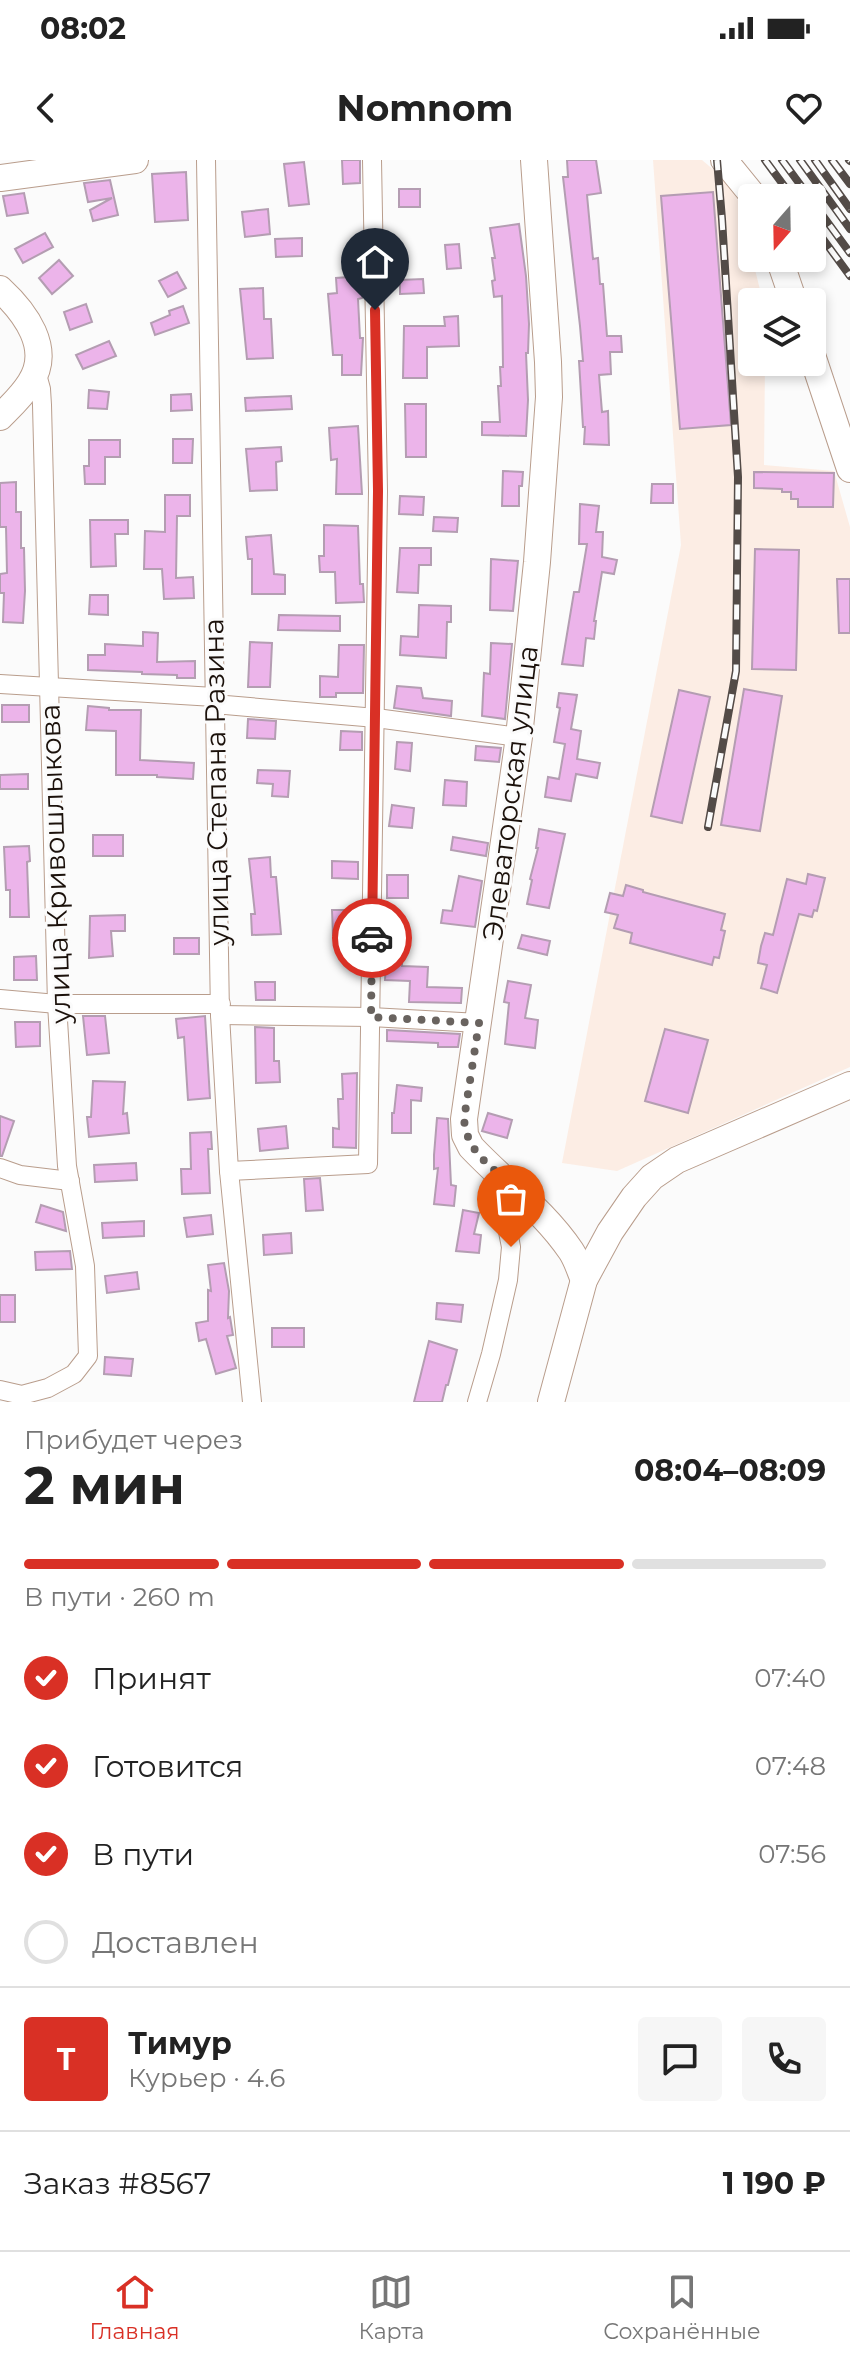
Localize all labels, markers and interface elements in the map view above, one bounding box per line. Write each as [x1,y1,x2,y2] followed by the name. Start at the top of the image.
[40,10,126,47] text: 08:02
[24,86,68,130] icon: back
[337,86,513,130] text: Nomnom
[782,86,826,130] icon: heart
[738,184,826,272] north arrow
[738,184,826,376] map controls
[341,228,409,310] pin
[353,240,397,284] icon: home
[738,288,826,376] button: layers
[196,618,236,947] street label: улица Степана Разина
[475,644,545,942] street label: Элеваторская улица
[32,703,78,1026] street label: улица Кривошлыкова
[332,898,412,978] courier
[350,916,394,960] icon: car
[477,1165,545,1247] pin
[489,1177,533,1221] icon: bag
[24,1424,243,1456] text: Прибудет через
[634,1452,826,1489] text: 08:04–08:09
[24,1454,185,1517] text: 2 мин
[24,1581,215,1613] text: В пути · 260 m
[24,1656,68,1700] icon: check
[92,1660,211,1697] text: Принят
[754,1662,826,1694] text: 07:40
[24,1744,68,1788] icon: check
[92,1748,244,1785] text: Готовится
[755,1750,826,1782] text: 07:48
[24,1832,68,1876] icon: check
[92,1836,194,1873] text: В пути
[758,1838,826,1870] text: 07:56
[92,1924,259,1961] text: Доставлен
[638,2017,722,2101] button: chat
[742,2017,826,2101] button: phone
[128,2025,232,2062] text: Тимур
[56,2041,76,2078] text: Т
[128,2062,285,2094] text: Курьер · 4.6
[24,2165,211,2202] text: Заказ #8567
[723,2165,826,2202] text: 1 190 ₽
[89,2270,180,2345] tab: Главная
[359,2270,424,2345] tab: Карта
[603,2270,761,2345] tab: Сохранённые

